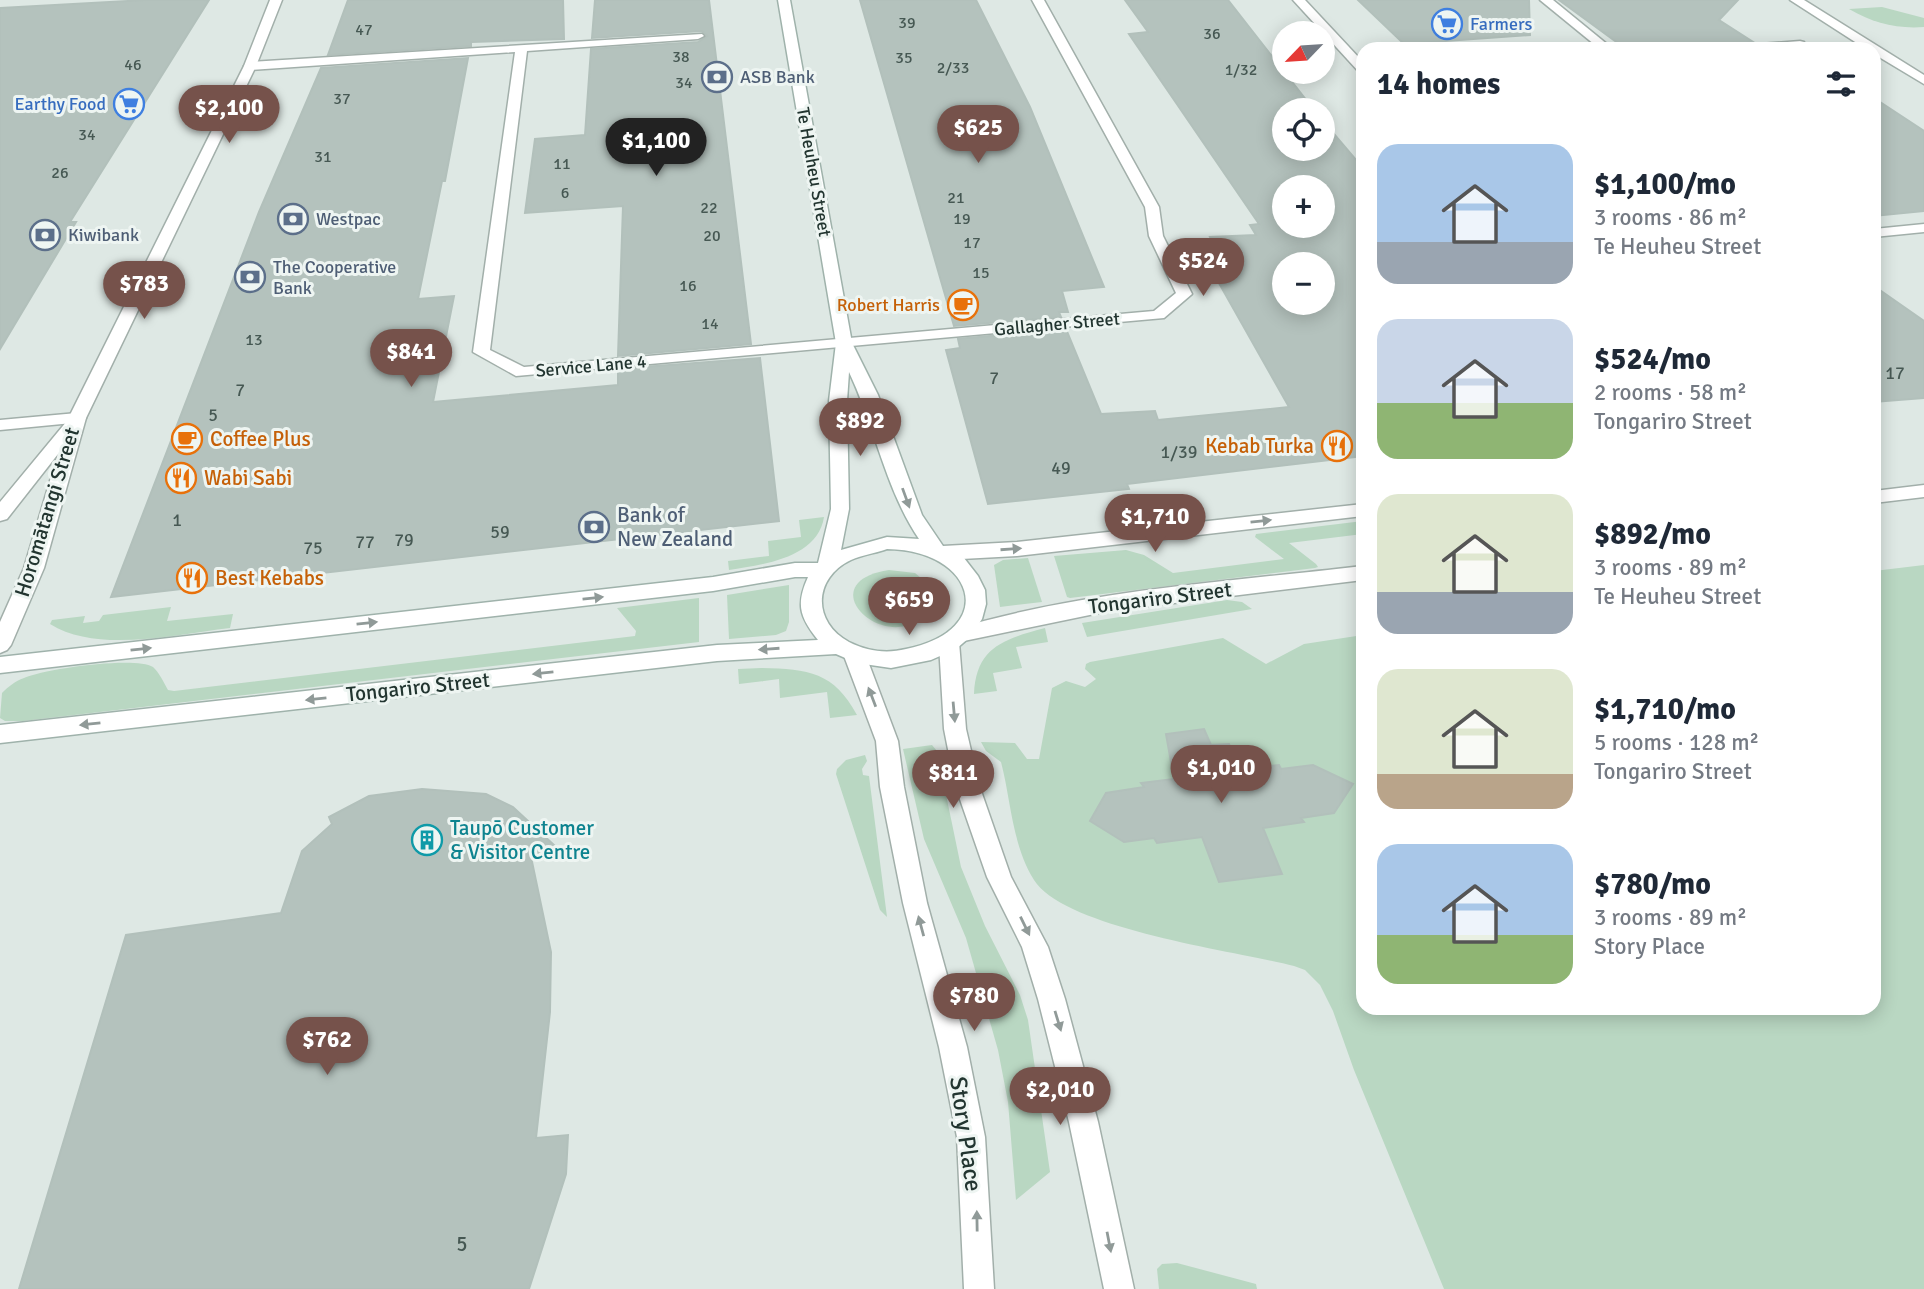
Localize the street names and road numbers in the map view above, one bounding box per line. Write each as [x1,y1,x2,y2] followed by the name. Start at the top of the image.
[792,106,836,238] street label: Te Heuheu Street
[993,308,1121,340] street label: Gallagher Street
[535,350,648,382] street label: Service Lane 4
[9,424,85,600] street label: Horomātangi Street
[1087,576,1233,620] street label: Tongariro Street
[345,667,491,707] street label: Tongariro Street
[943,1075,989,1193] street label: Story Place

